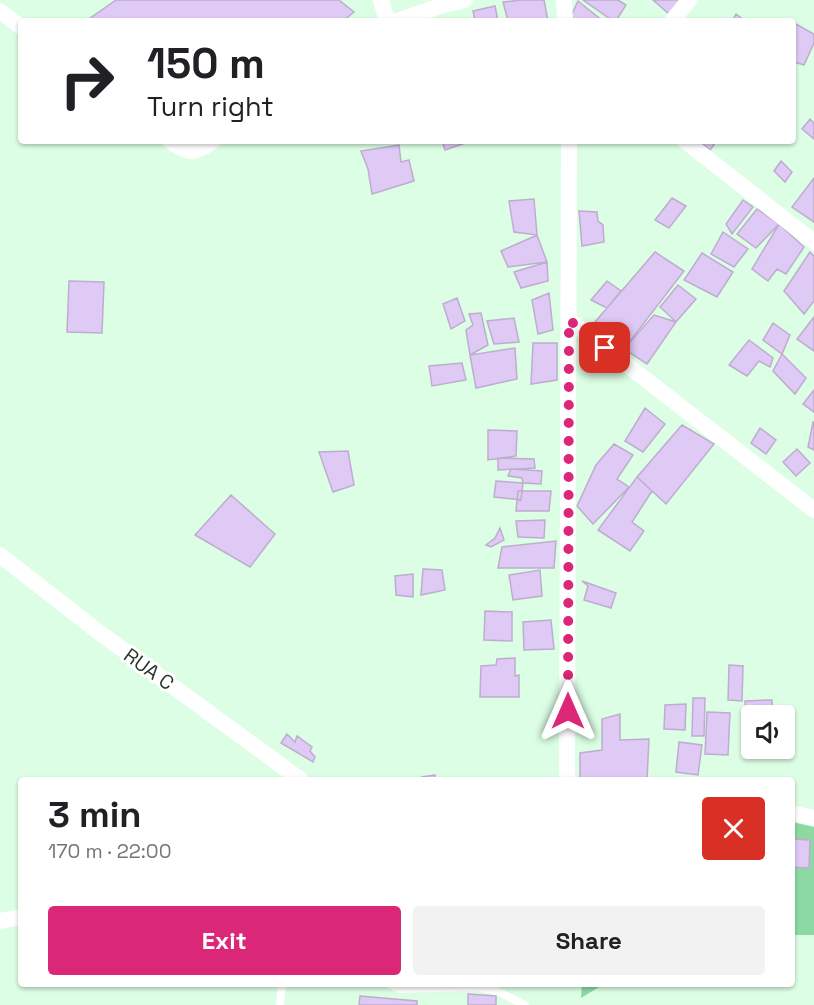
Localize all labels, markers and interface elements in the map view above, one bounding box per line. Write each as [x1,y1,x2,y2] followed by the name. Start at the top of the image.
[147,37,265,90] text: 150 m
[48,42,126,120] icon: right
[147,89,274,124] text: Turn right
[579,322,630,373] pin
[588,331,621,364] icon: arrive
[119,642,179,696] street label: RUA C
[536,679,600,743] position arrow
[741,705,795,759] map controls
[741,705,795,759] button: sound
[48,792,142,838] text: 3 min
[702,797,765,860] button: close
[48,838,172,864] text: 170 m · 22:00
[48,906,401,975] button: Exit
[413,906,765,975] button: Share

